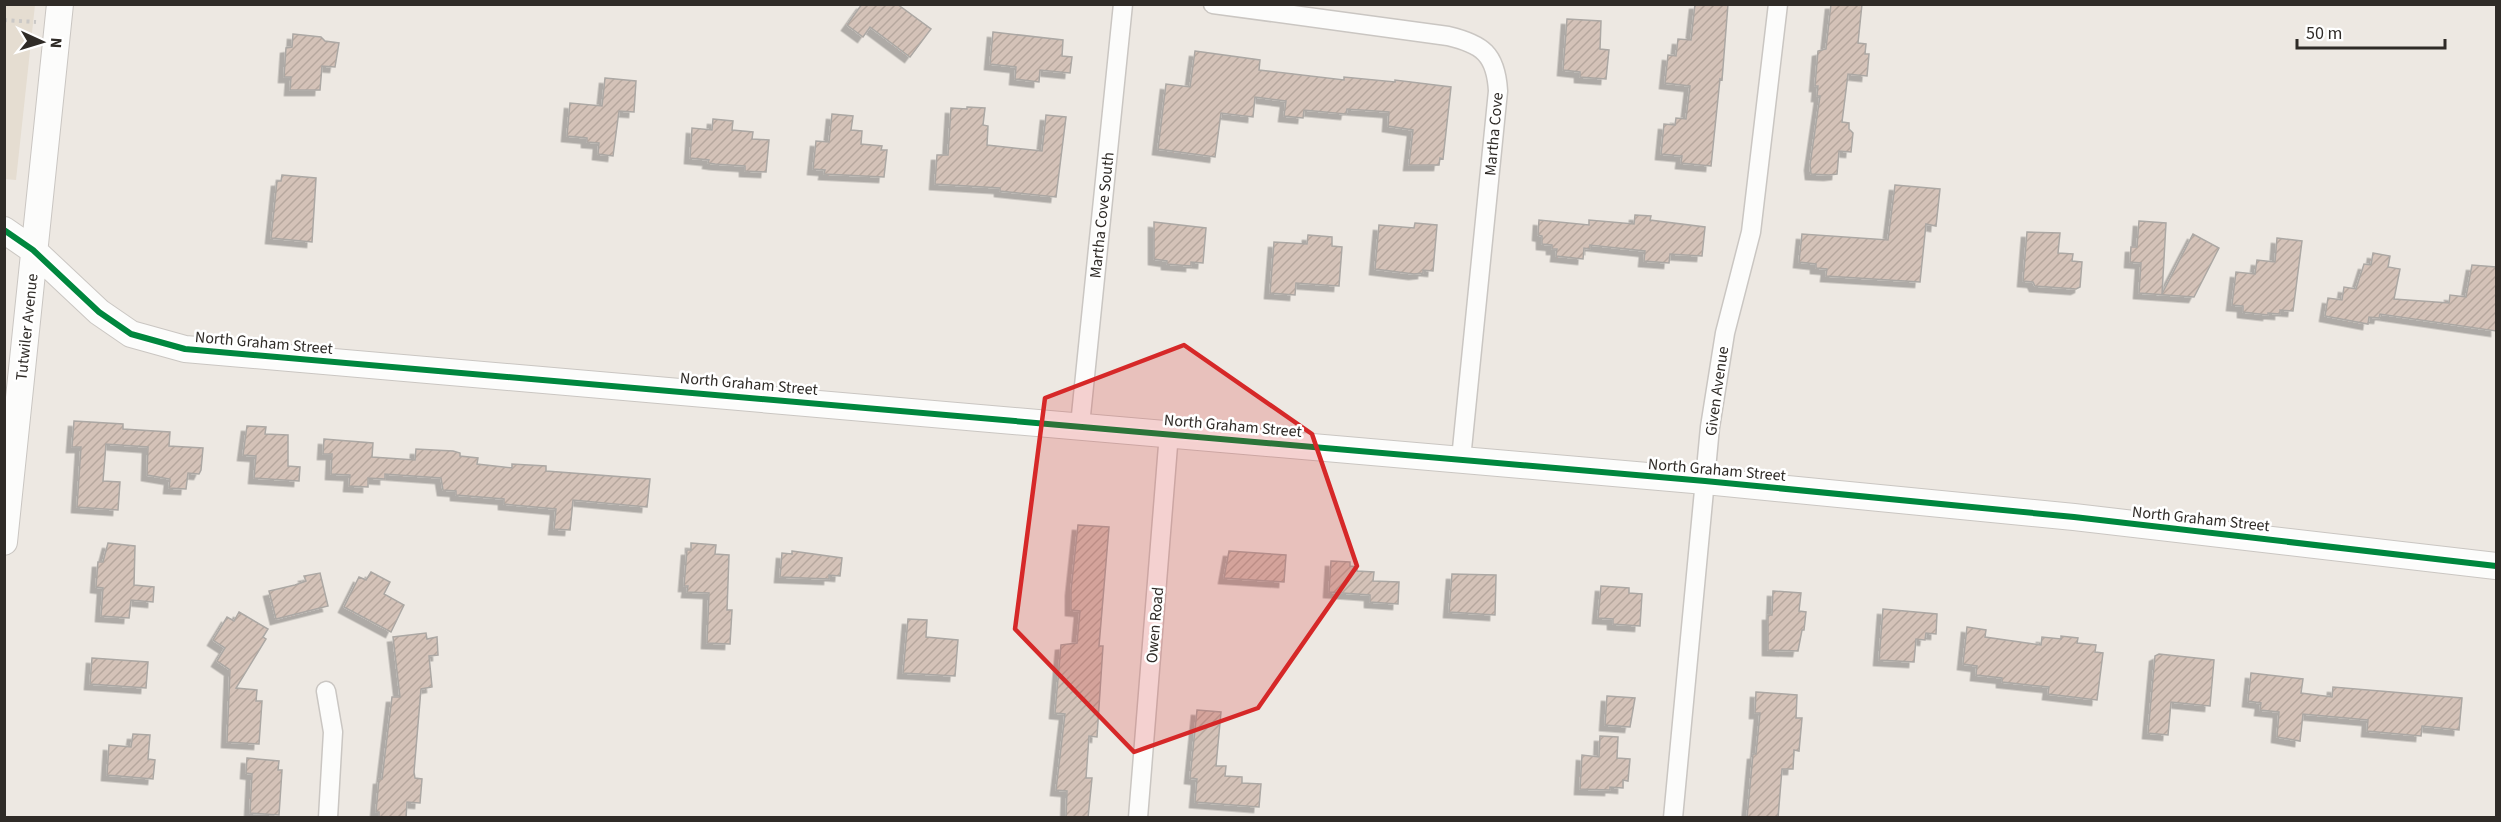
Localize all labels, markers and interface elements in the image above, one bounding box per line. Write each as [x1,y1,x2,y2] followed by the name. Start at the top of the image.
[12,12,72,72] north arrow
[2297,12,2446,50] scale bar
[2306,21,2342,46] text: 50 m
[45,37,67,49] text: N
[1479,91,1509,177] street label: Martha Cove
[1084,151,1120,279] street label: Martha Cove South
[10,272,44,382] street label: Tutwiler Avenue
[194,326,334,360] street label: North Graham Street
[1700,345,1734,437] street label: Given Avenue
[679,367,819,401] street label: North Graham Street
[1163,409,1303,443] street label: North Graham Street
[1647,453,1787,487] street label: North Graham Street
[2131,501,2271,537] street label: North Graham Street
[1141,586,1169,664] street label: Owen Road

